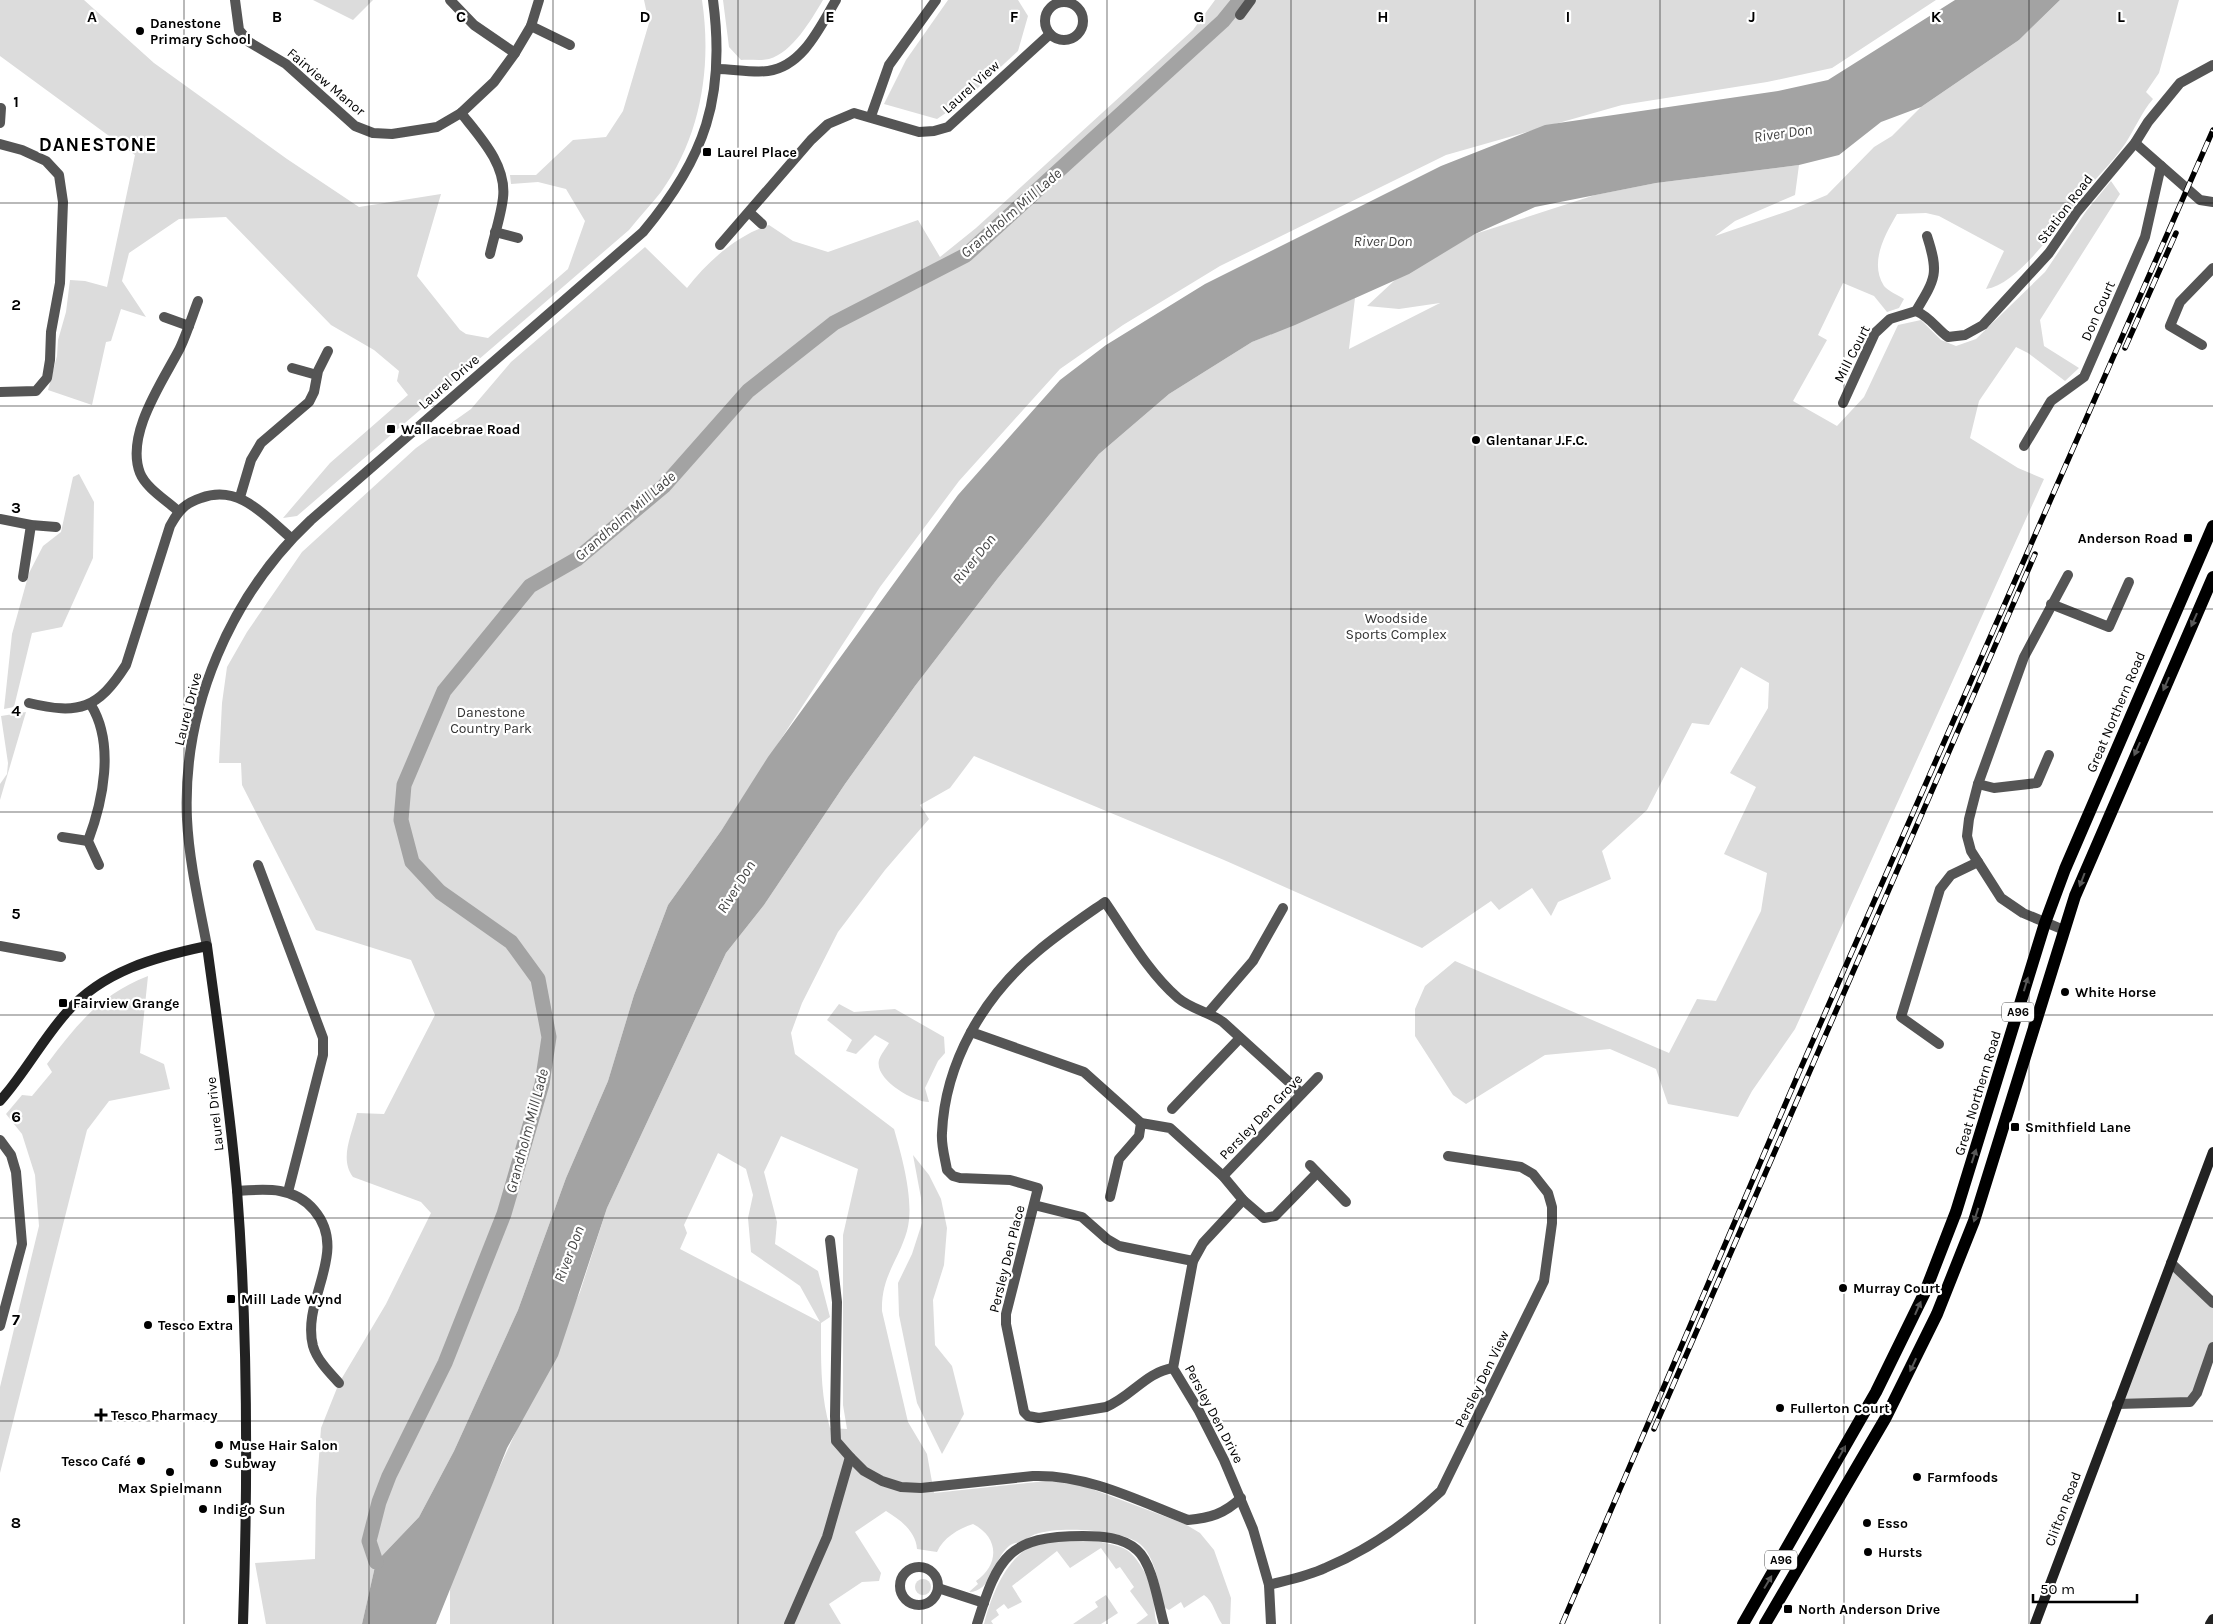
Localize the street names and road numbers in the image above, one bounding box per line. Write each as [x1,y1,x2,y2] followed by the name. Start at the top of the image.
[284,44,369,120] street label: Fairview Manor
[939,57,1003,117] street label: Laurel View
[2033,171,2097,247] street label: Station Road
[2077,278,2119,344] street label: Don Court
[1830,322,1874,386] street label: Mill Court
[415,351,483,413] street label: Laurel Drive
[2083,649,2149,775] street label: Great Northern Road
[171,671,205,747] street label: Laurel Drive
[2002,1002,2034,1022] road number: A96
[1951,1028,2005,1158] street label: Great Northern Road
[1216,1071,1306,1163] street label: Persley Den Grove
[203,1076,227,1152] street label: Laurel Drive
[985,1203,1029,1315] street label: Persley Den Place
[1451,1328,1513,1430] street label: Persley Den View
[1181,1362,1247,1466] street label: Persley Den Drive
[2041,1469,2085,1549] street label: Clifton Road
[1765,1550,1797,1570] road number: A96

